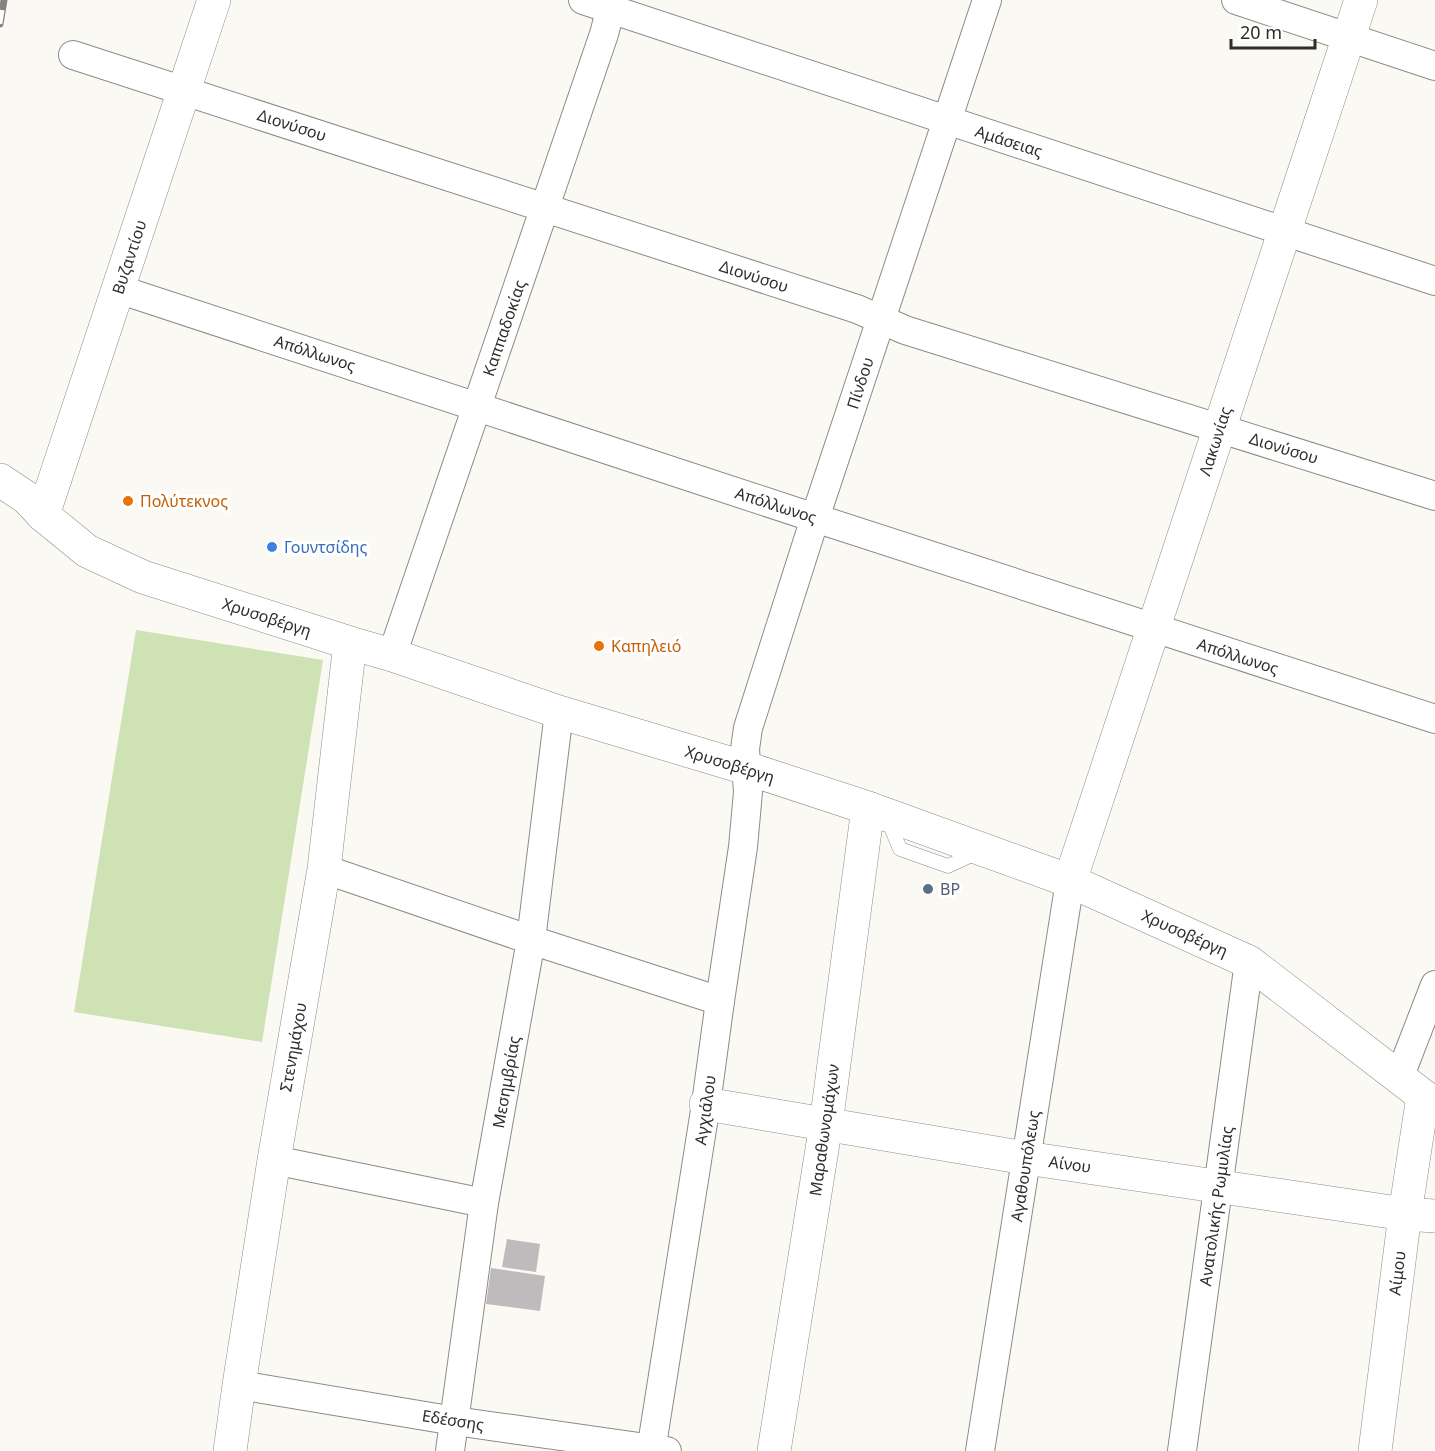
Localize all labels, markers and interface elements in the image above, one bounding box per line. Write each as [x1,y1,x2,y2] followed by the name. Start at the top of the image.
[1231,12,1315,50] scale bar
[1240,20,1282,44] text: 20 m
[255,104,329,146] street label: Διονύσου
[973,120,1046,162] street label: Αμάσειας
[107,217,151,297] street label: Βυζαντίου
[717,255,791,297] street label: Διονύσου
[477,277,531,379] street label: Καππαδοκίας
[271,330,359,377] street label: Απόλλωνος
[841,354,879,412] street label: Πίνδου
[1193,403,1237,478] street label: Λακωνίας
[1247,427,1321,469] street label: Διονύσου
[732,482,820,529] street label: Απόλλωνος
[140,490,228,512] place label: Πολύτεκνος
[121,494,135,508] marker: Πολύτεκνος
[284,536,368,558] place label: Γουντσίδης
[265,540,279,554] marker: Γουντσίδης
[220,592,314,642] street label: Χρυσοβέργη
[1194,633,1282,680] street label: Απόλλωνος
[611,635,681,657] place label: Καπηλειό
[592,639,606,653] marker: Καπηλειό
[683,740,777,788] street label: Χρυσοβέργη
[940,878,960,900] place label: BP
[921,882,935,896] marker: BP
[1138,904,1232,962] street label: Χρυσοβέργη
[274,1001,312,1093] street label: Στενημάχου
[487,1034,525,1130] street label: Μεσημβρίας
[804,1063,844,1197] street label: Μαραθωνομάχων
[689,1074,721,1146] street label: Αγχιάλου
[1005,1108,1045,1223] street label: Αγαθουπόλεως
[1194,1124,1238,1287] street label: Ανατολικής Ρωμυλίας
[1047,1150,1093,1178] street label: Αίνου
[1383,1250,1411,1296] street label: Αίμου
[420,1404,486,1436] street label: Εδέσσης

